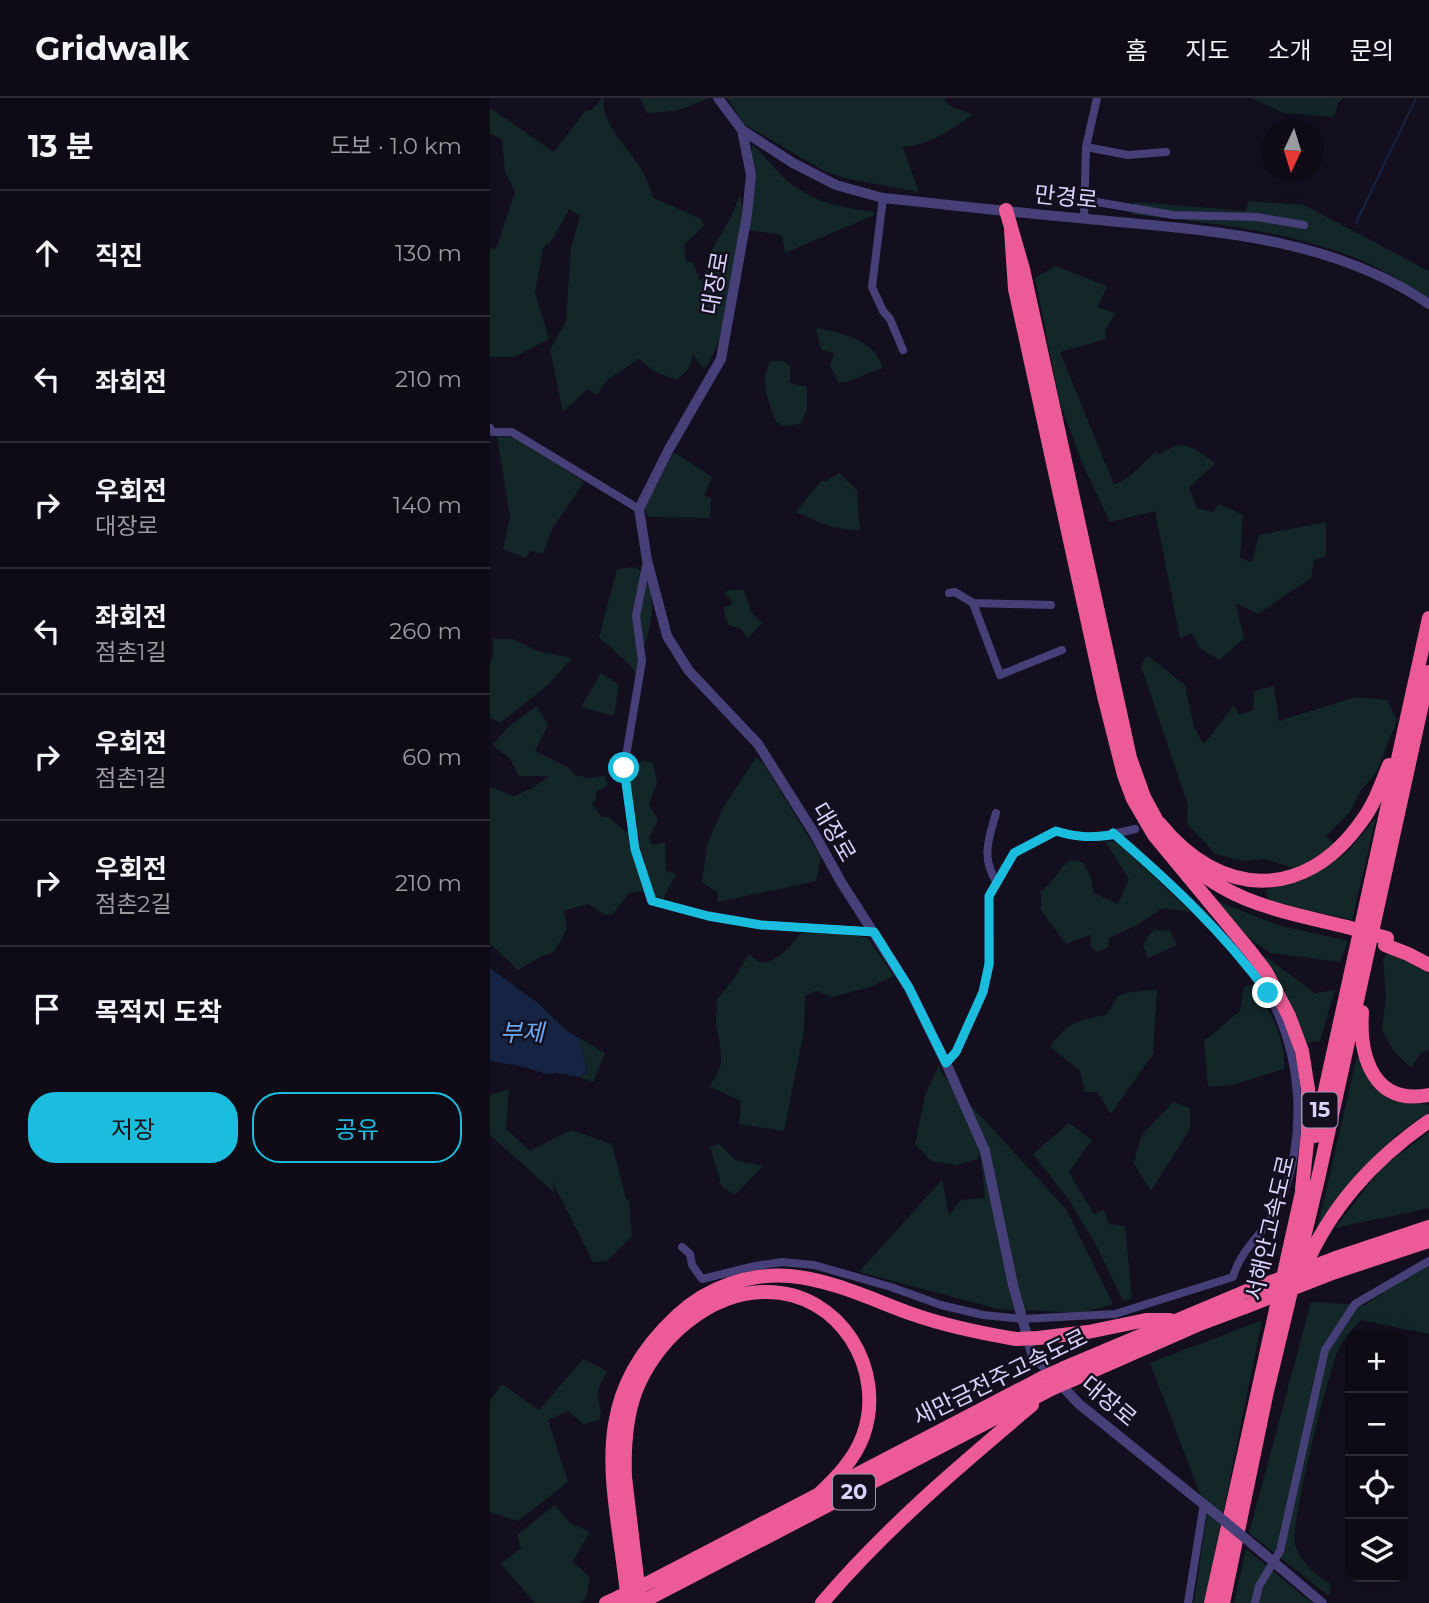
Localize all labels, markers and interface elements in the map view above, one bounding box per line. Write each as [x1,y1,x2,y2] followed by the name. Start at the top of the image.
[35,28,189,68] text: Gridwalk
[1125,36,1147,65] text: 홈
[1185,36,1230,65] text: 지도
[1268,36,1312,65] text: 소개
[1350,36,1394,65] text: 문의
[1261,119,1324,182] north arrow
[28,128,94,165] text: 13 분
[330,132,462,160] text: 도보 · 1.0 km
[1033,180,1099,214] street label: 만경로
[28,234,66,272] icon: ahead
[395,239,462,267] text: 130 m
[95,240,143,272] text: 직진
[696,249,734,317] street label: 대장로
[28,360,66,398] icon: left
[395,365,462,393] text: 210 m
[95,366,167,398] text: 좌회전
[95,475,167,507] text: 우회전
[28,486,66,524] icon: right
[393,491,462,519] text: 140 m
[95,512,158,540] text: 대장로
[95,601,167,633] text: 좌회전
[28,612,66,650] icon: left
[389,617,462,645] text: 260 m
[95,638,167,666] text: 점촌1길
[95,727,167,759] text: 우회전
[28,738,66,776] icon: right
[402,743,462,771] text: 60 m
[608,752,639,783] route start
[95,764,167,792] text: 점촌1길
[806,798,862,866] street label: 대장로
[95,853,167,885] text: 우회전
[28,864,66,902] icon: right
[395,869,462,897] text: 210 m
[95,890,172,918] text: 점촌2길
[1252,977,1283,1008] route end
[28,990,66,1028] icon: arrive
[95,996,222,1028] text: 목적지 도착
[500,1018,547,1047] water label: 부제
[28,1092,238,1163] button: 저장
[252,1092,462,1163] button: 공유
[1302,1093,1338,1128] road number: 15
[1240,1153,1300,1303] street label: 서해안고속도로
[908,1323,1092,1431] street label: 새만금전주고속도로
[1345,1330,1408,1582] map controls
[1345,1330,1408,1393] button: +
[1076,1370,1142,1432] street label: 대장로
[1345,1393,1408,1456] button: −
[1345,1456,1408,1519] button: locate
[833,1474,875,1510] road number: 20
[1345,1519,1408,1582] button: layers

